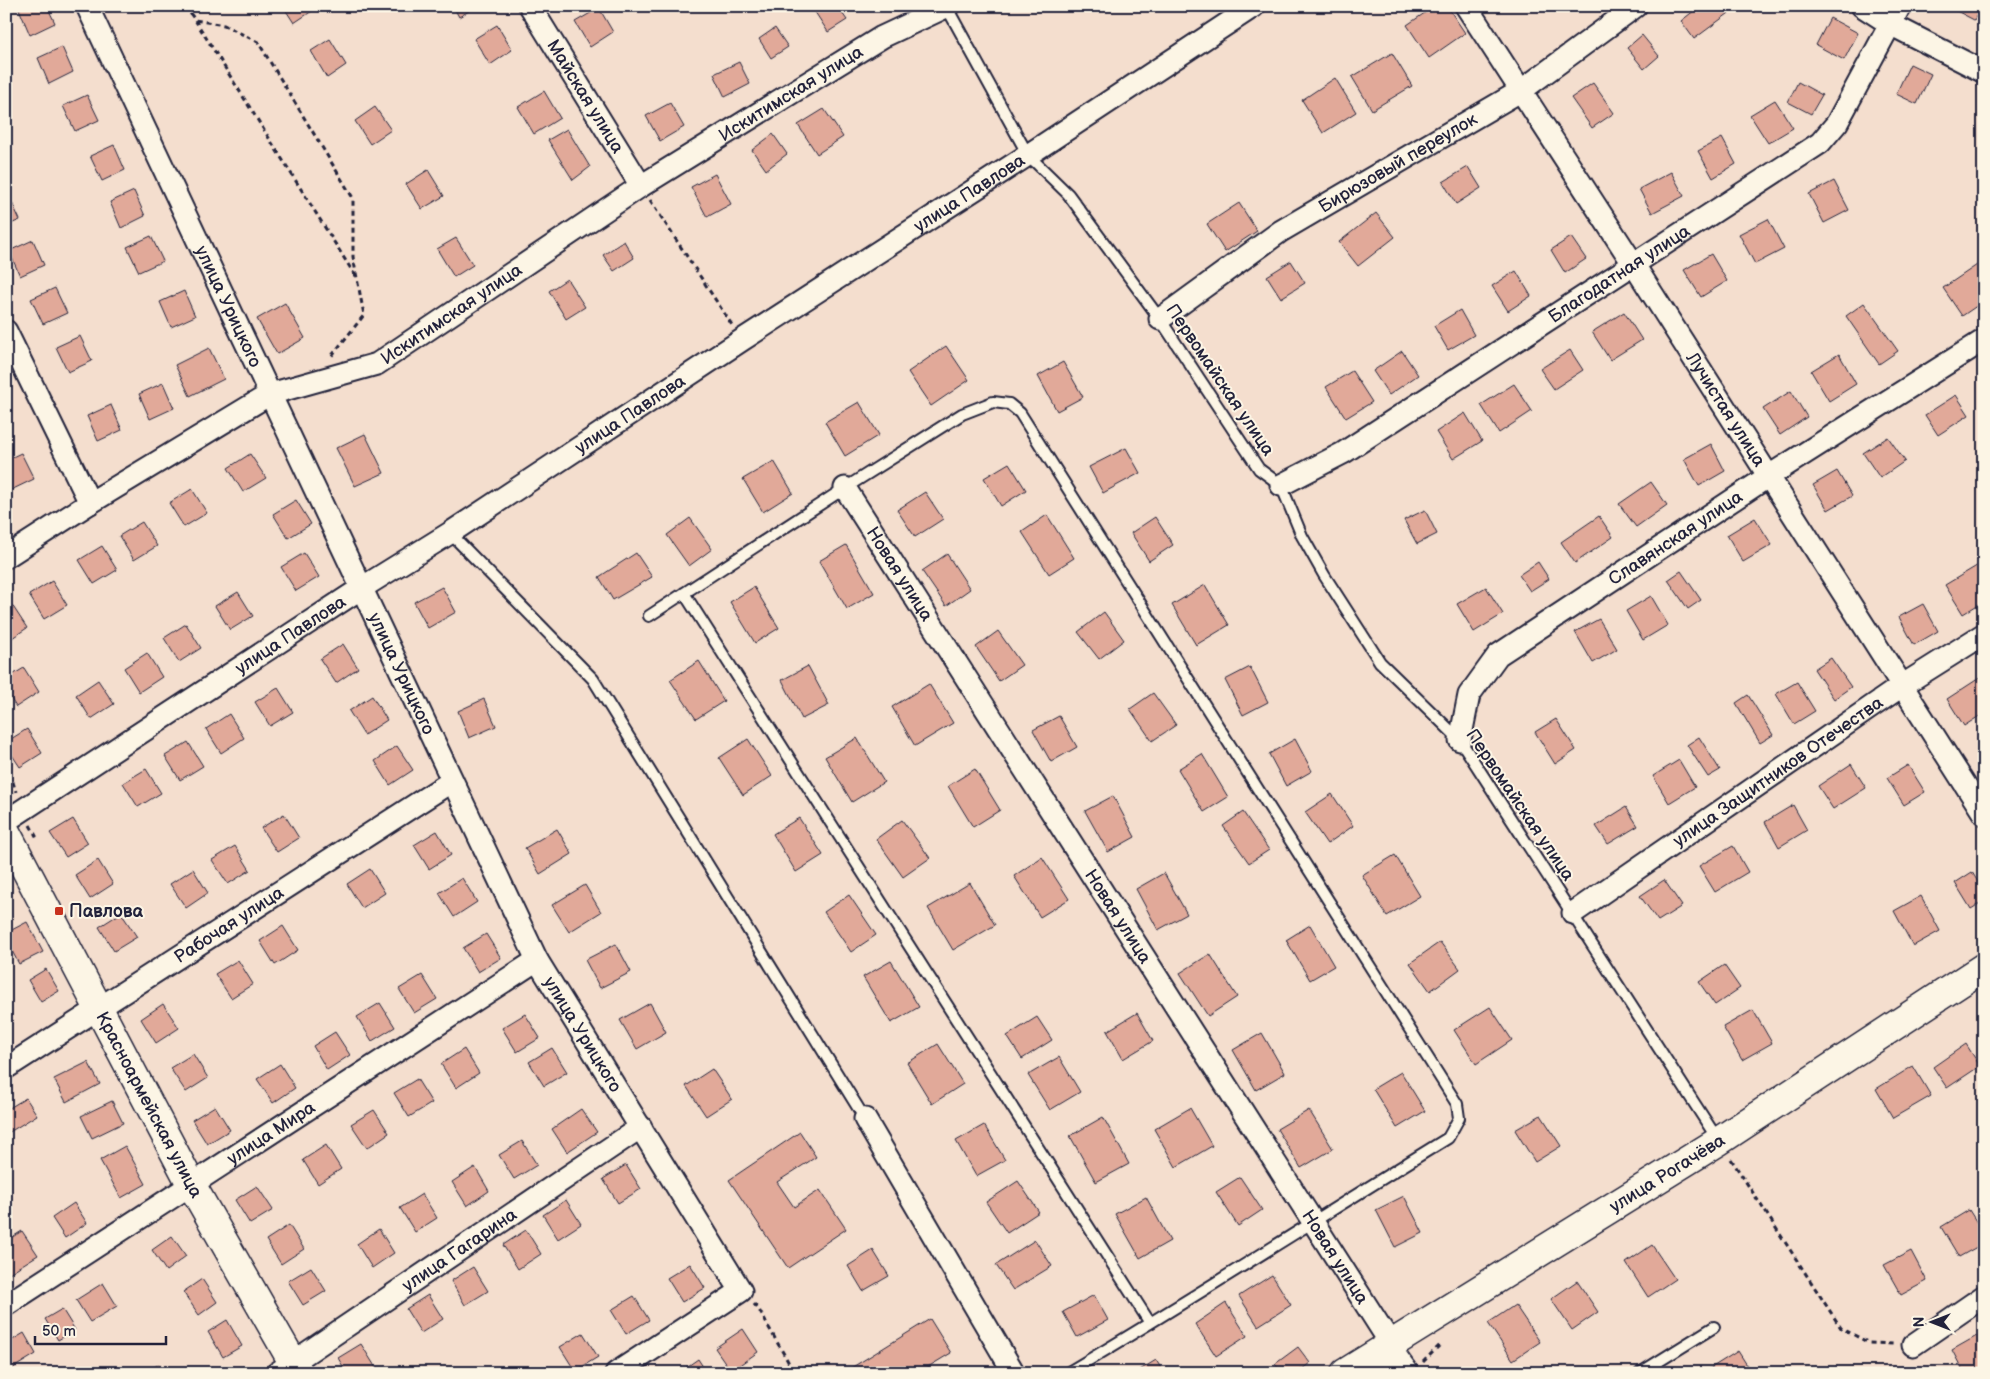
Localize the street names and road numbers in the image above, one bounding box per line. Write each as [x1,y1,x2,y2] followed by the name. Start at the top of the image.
[543,36,629,157] street label: Майская улица
[715,41,867,146] street label: Искитимская улица
[1315,108,1481,217] street label: Бирюзовый переулок
[910,149,1029,237] street label: улица Павлова
[1544,220,1694,327] street label: Благодатная улица
[191,242,266,370] street label: улица Урицкого
[377,259,526,369] street label: Искитимская улица
[1161,300,1279,460] street label: Первомайская улица
[1681,348,1770,471] street label: Лучистая улица
[571,370,689,458] street label: улица Павлова
[1605,486,1747,590] street label: Славянская улица
[862,523,938,625] street label: Новая улица
[231,591,350,678] street label: улица Павлова
[364,609,439,738] street label: улица Урицкого
[1669,691,1887,851] street label: улица Защитников Отечества
[1461,725,1579,885] street label: Первомайская улица
[1080,865,1156,968] street label: Новая улица
[170,881,288,968] street label: Рабочая улица
[539,973,626,1096] street label: улица Урицкого
[92,1008,207,1202] street label: Красноармейская улица
[223,1096,319,1169] street label: улица Мира
[1605,1129,1729,1217] street label: улица Рогачёва
[398,1204,521,1296] street label: улица Гагарина
[1298,1206,1373,1308] street label: Новая улица

